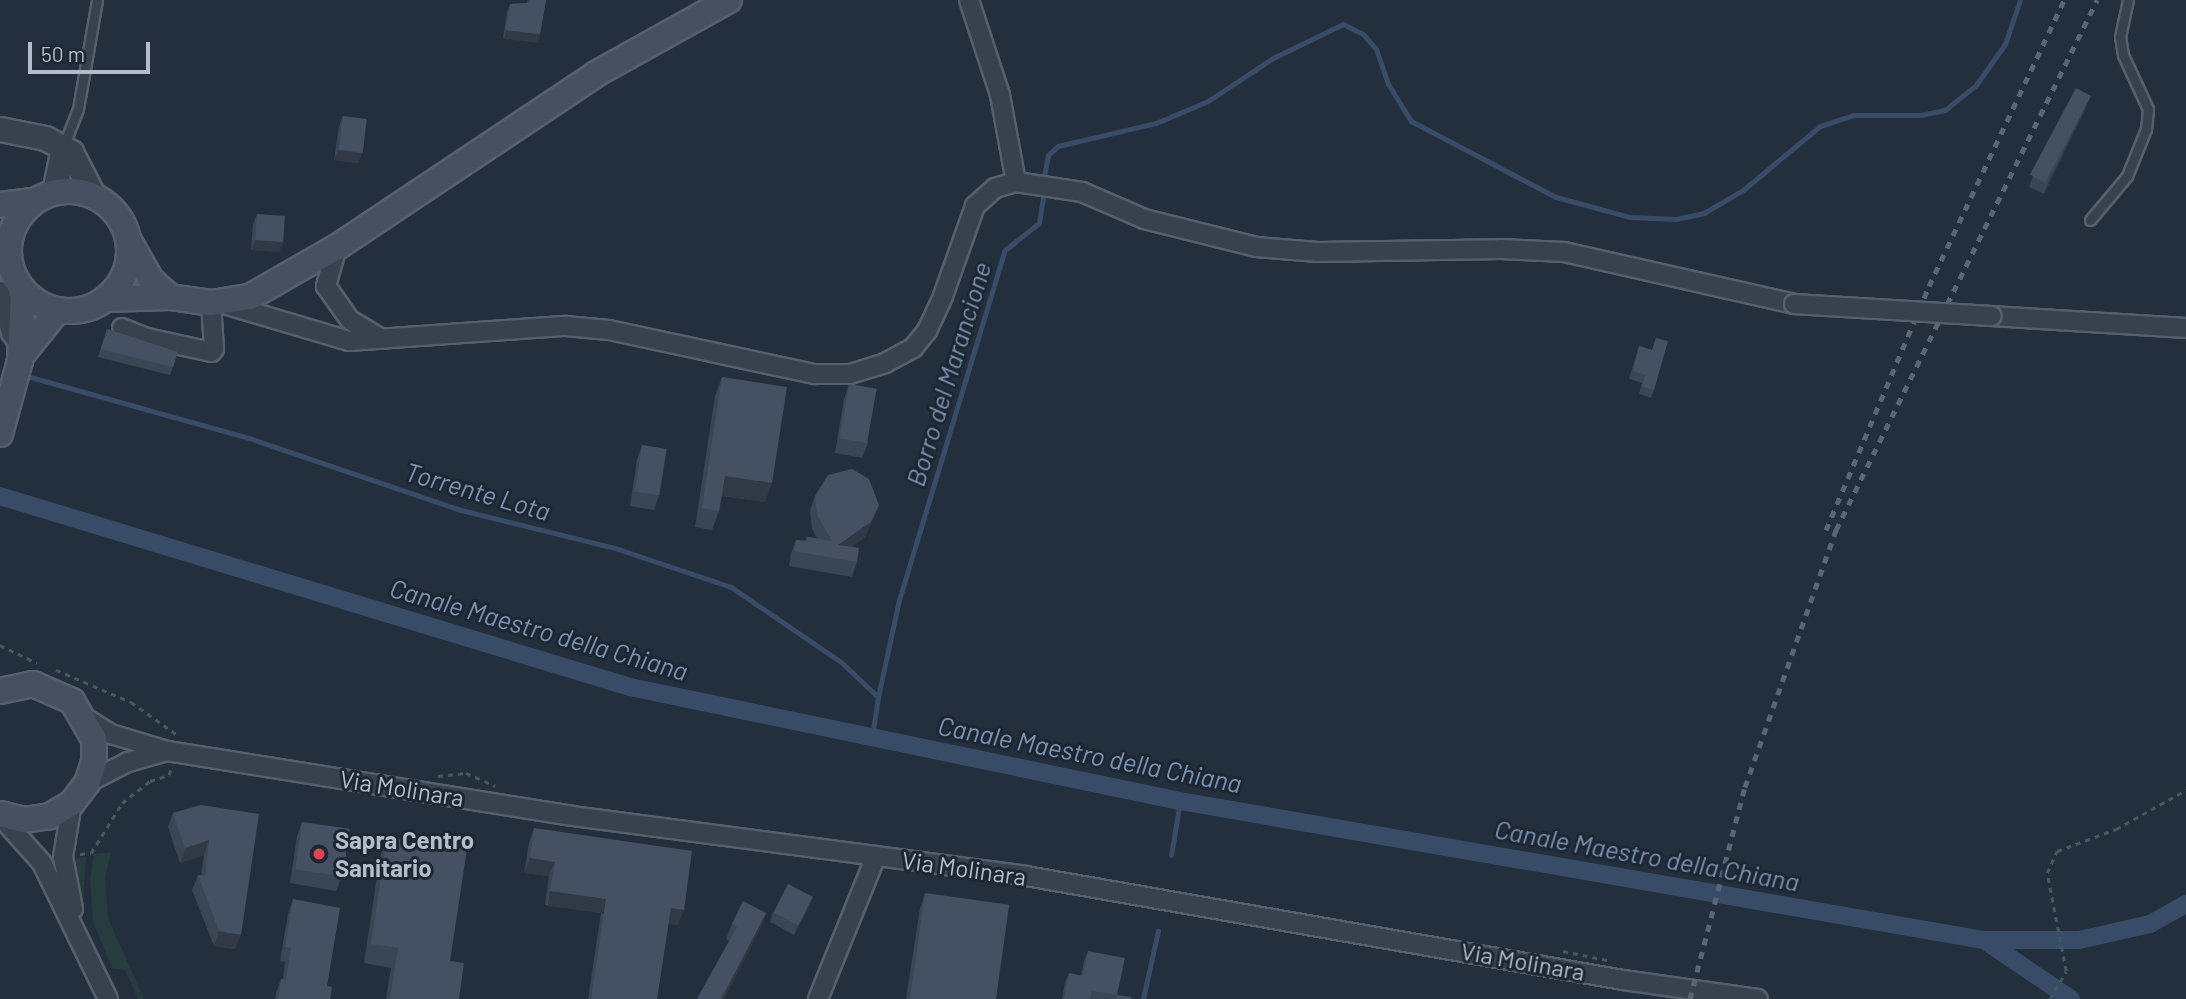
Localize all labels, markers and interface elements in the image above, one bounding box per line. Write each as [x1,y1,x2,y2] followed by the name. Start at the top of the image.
[32,28,154,72] scale bar
[41,41,85,66] text: 50 m
[899,258,997,490] water label: Borro del Marancione
[402,455,554,527] water label: Torrente Lota
[386,571,692,687] water label: Canale Maestro della Chiana
[936,709,1244,799] water label: Canale Maestro della Chiana
[338,764,466,812] street label: Via Molinara
[1492,813,1802,897] water label: Canale Maestro della Chiana
[335,826,474,882] place label: Sapra Centro Sanitario
[309,844,329,864] marker: Sapra Centro Sanitario
[900,845,1028,891] street label: Via Molinara
[1459,936,1587,986] street label: Via Molinara

